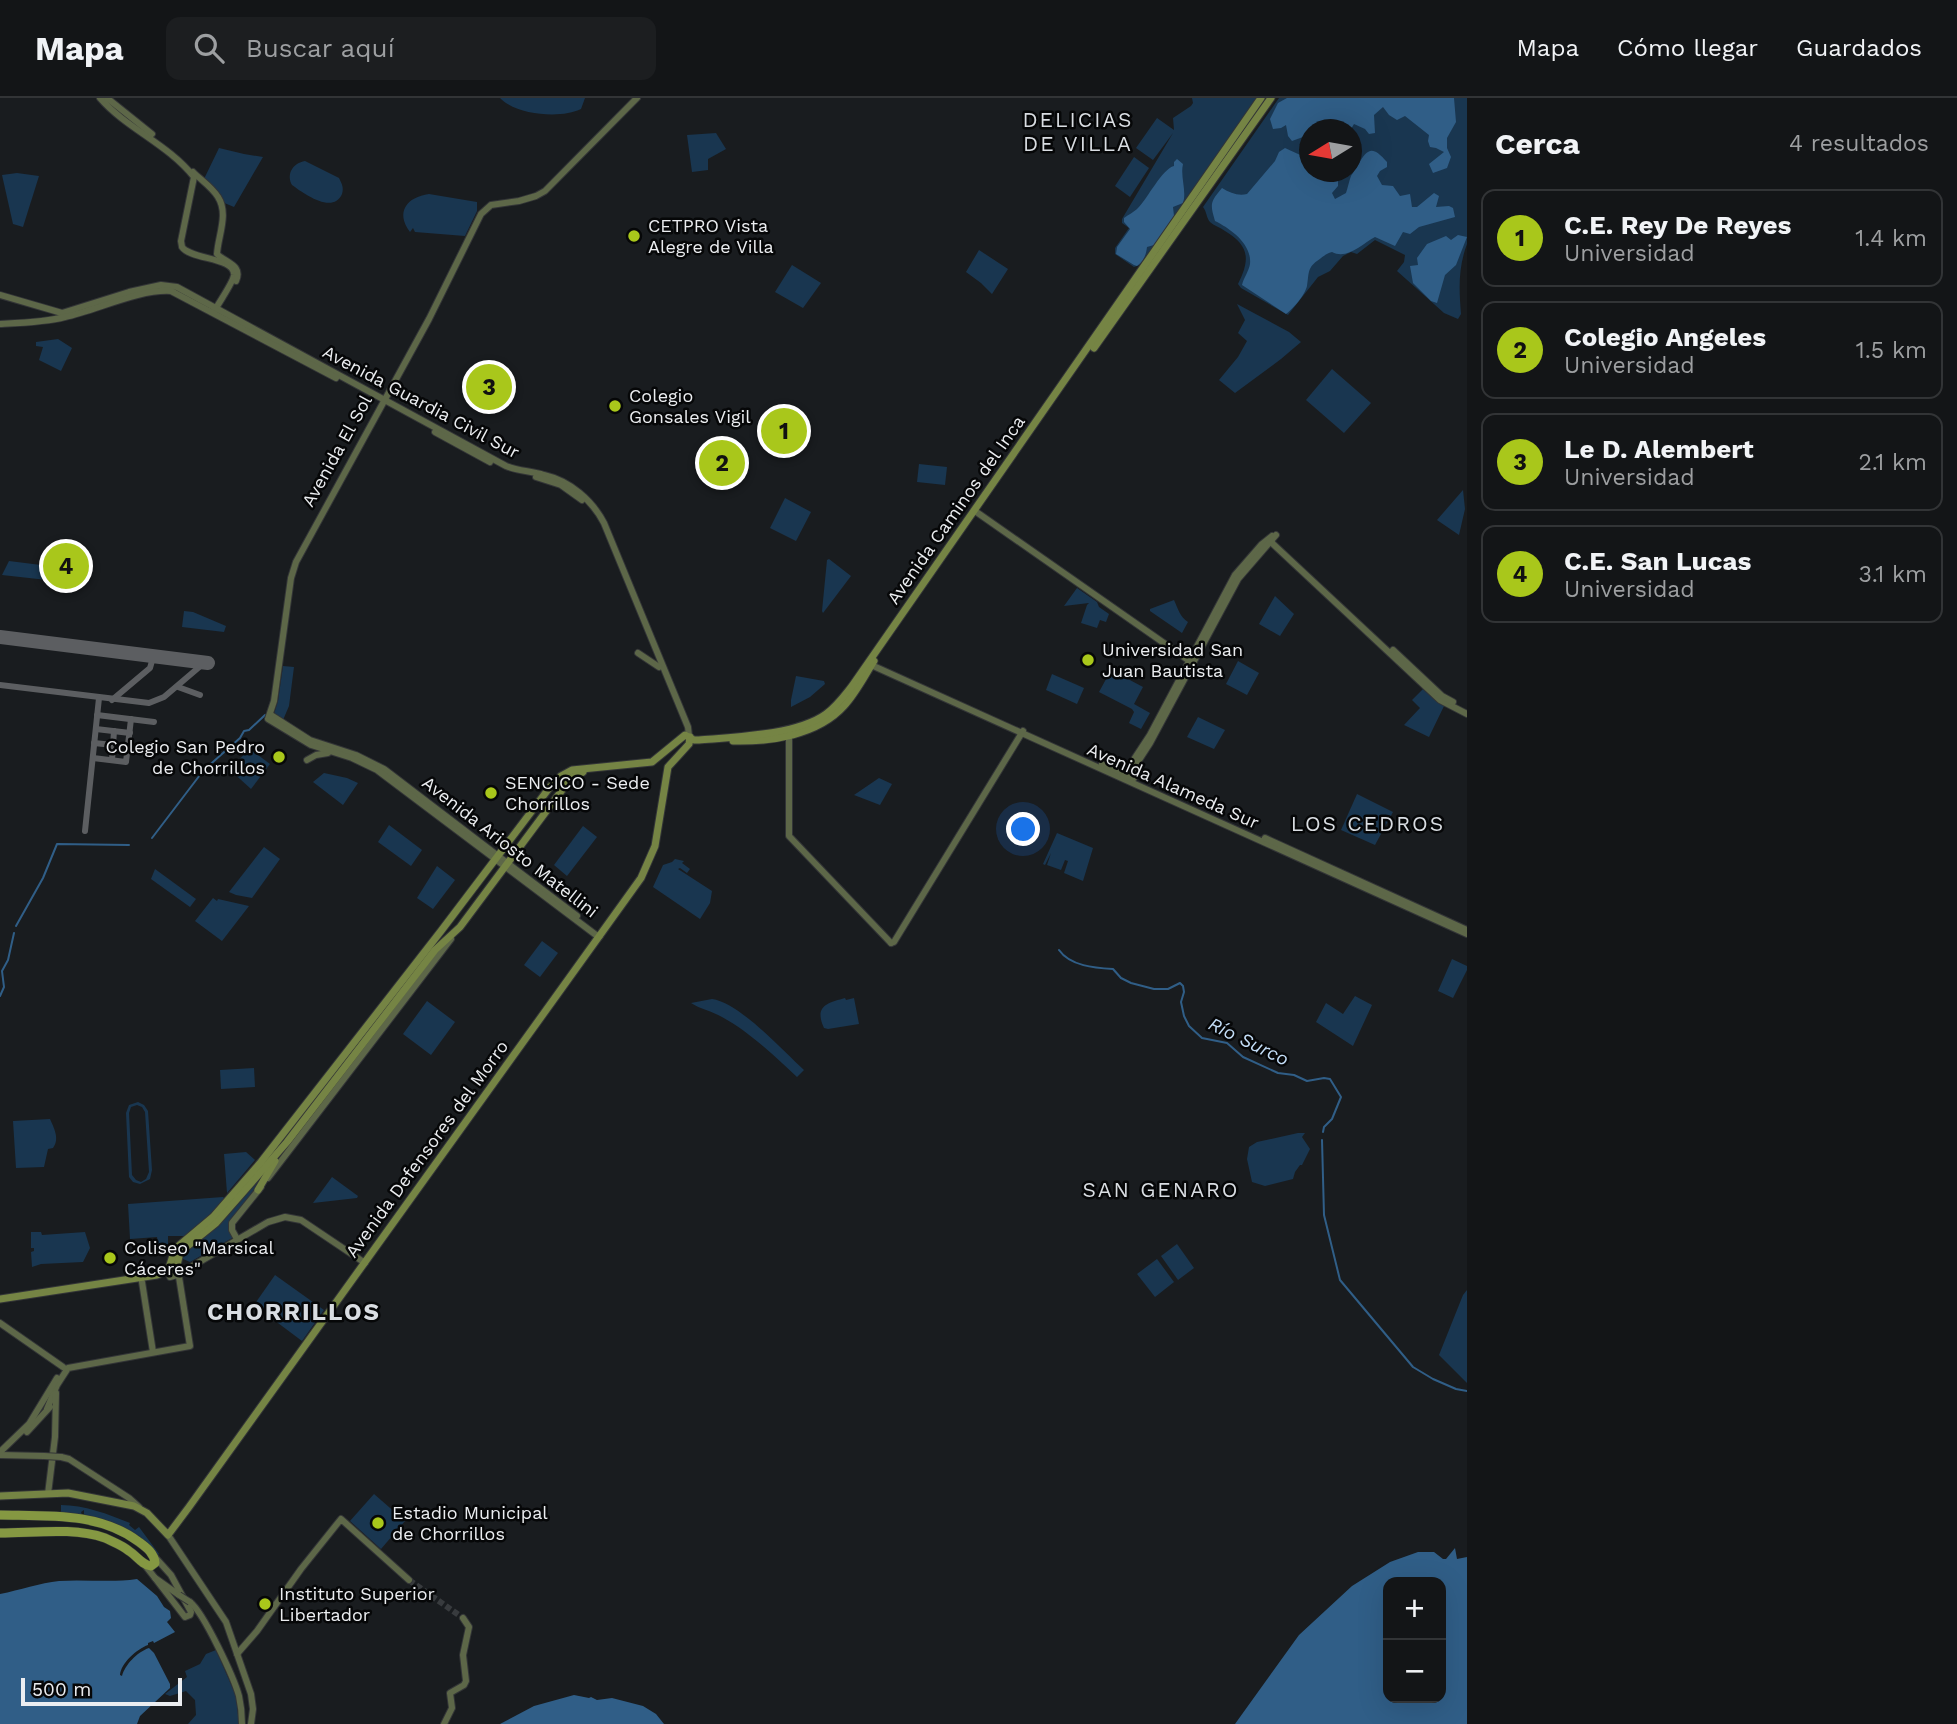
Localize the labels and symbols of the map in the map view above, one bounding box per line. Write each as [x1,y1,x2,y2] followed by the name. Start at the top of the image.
[1022,107,1134,156] district label: DELICIAS DE VILLA
[1299,119,1362,182] north arrow
[648,215,774,257] place label: CETPRO Vista Alegre de Villa
[626,228,642,244] marker: CETPRO Vista Alegre de Villa
[319,341,523,462] street label: Avenida Guardia Civil Sur
[466,361,512,413] pin: 3
[629,385,751,427] place label: Colegio Gonsales Vigil
[297,391,376,510] street label: Avenida El Sol
[607,398,623,414] marker: Colegio Gonsales Vigil
[761,405,807,457] pin: 1
[882,411,1029,608] street label: Avenida Caminos del Inca
[699,437,745,489] pin: 2
[43,540,89,592] pin: 4
[1102,639,1243,681] place label: Universidad San Juan Bautista
[1080,652,1096,668] marker: Universidad San Juan Bautista
[105,736,265,778] place label: Colegio San Pedro de Chorrillos
[1084,738,1262,833] street label: Avenida Alameda Sur
[271,749,287,765] marker: Colegio San Pedro de Chorrillos
[418,772,602,922] street label: Avenida Ariosto Matellini
[505,772,650,814] place label: SENCICO - Sede Chorrillos
[483,785,499,801] marker: SENCICO - Sede Chorrillos
[1291,811,1445,836] district label: LOS CEDROS
[1006,812,1040,846] your location
[1205,1012,1293,1071] water label: Río Surco
[341,1036,512,1261] street label: Avenida Defensores del Morro
[1082,1177,1240,1202] district label: SAN GENARO
[124,1237,274,1279] place label: Coliseo "Marsical Cáceres"
[102,1250,118,1266] marker: Coliseo "Marsical Cáceres"
[207,1298,381,1326] district label: CHORRILLOS
[392,1502,548,1544] place label: Estadio Municipal de Chorrillos
[370,1515,386,1531] marker: Estadio Municipal de Chorrillos
[279,1583,435,1625] place label: Instituto Superior Libertador
[257,1596,273,1612] marker: Instituto Superior Libertador
[21,1675,182,1707] scale bar

